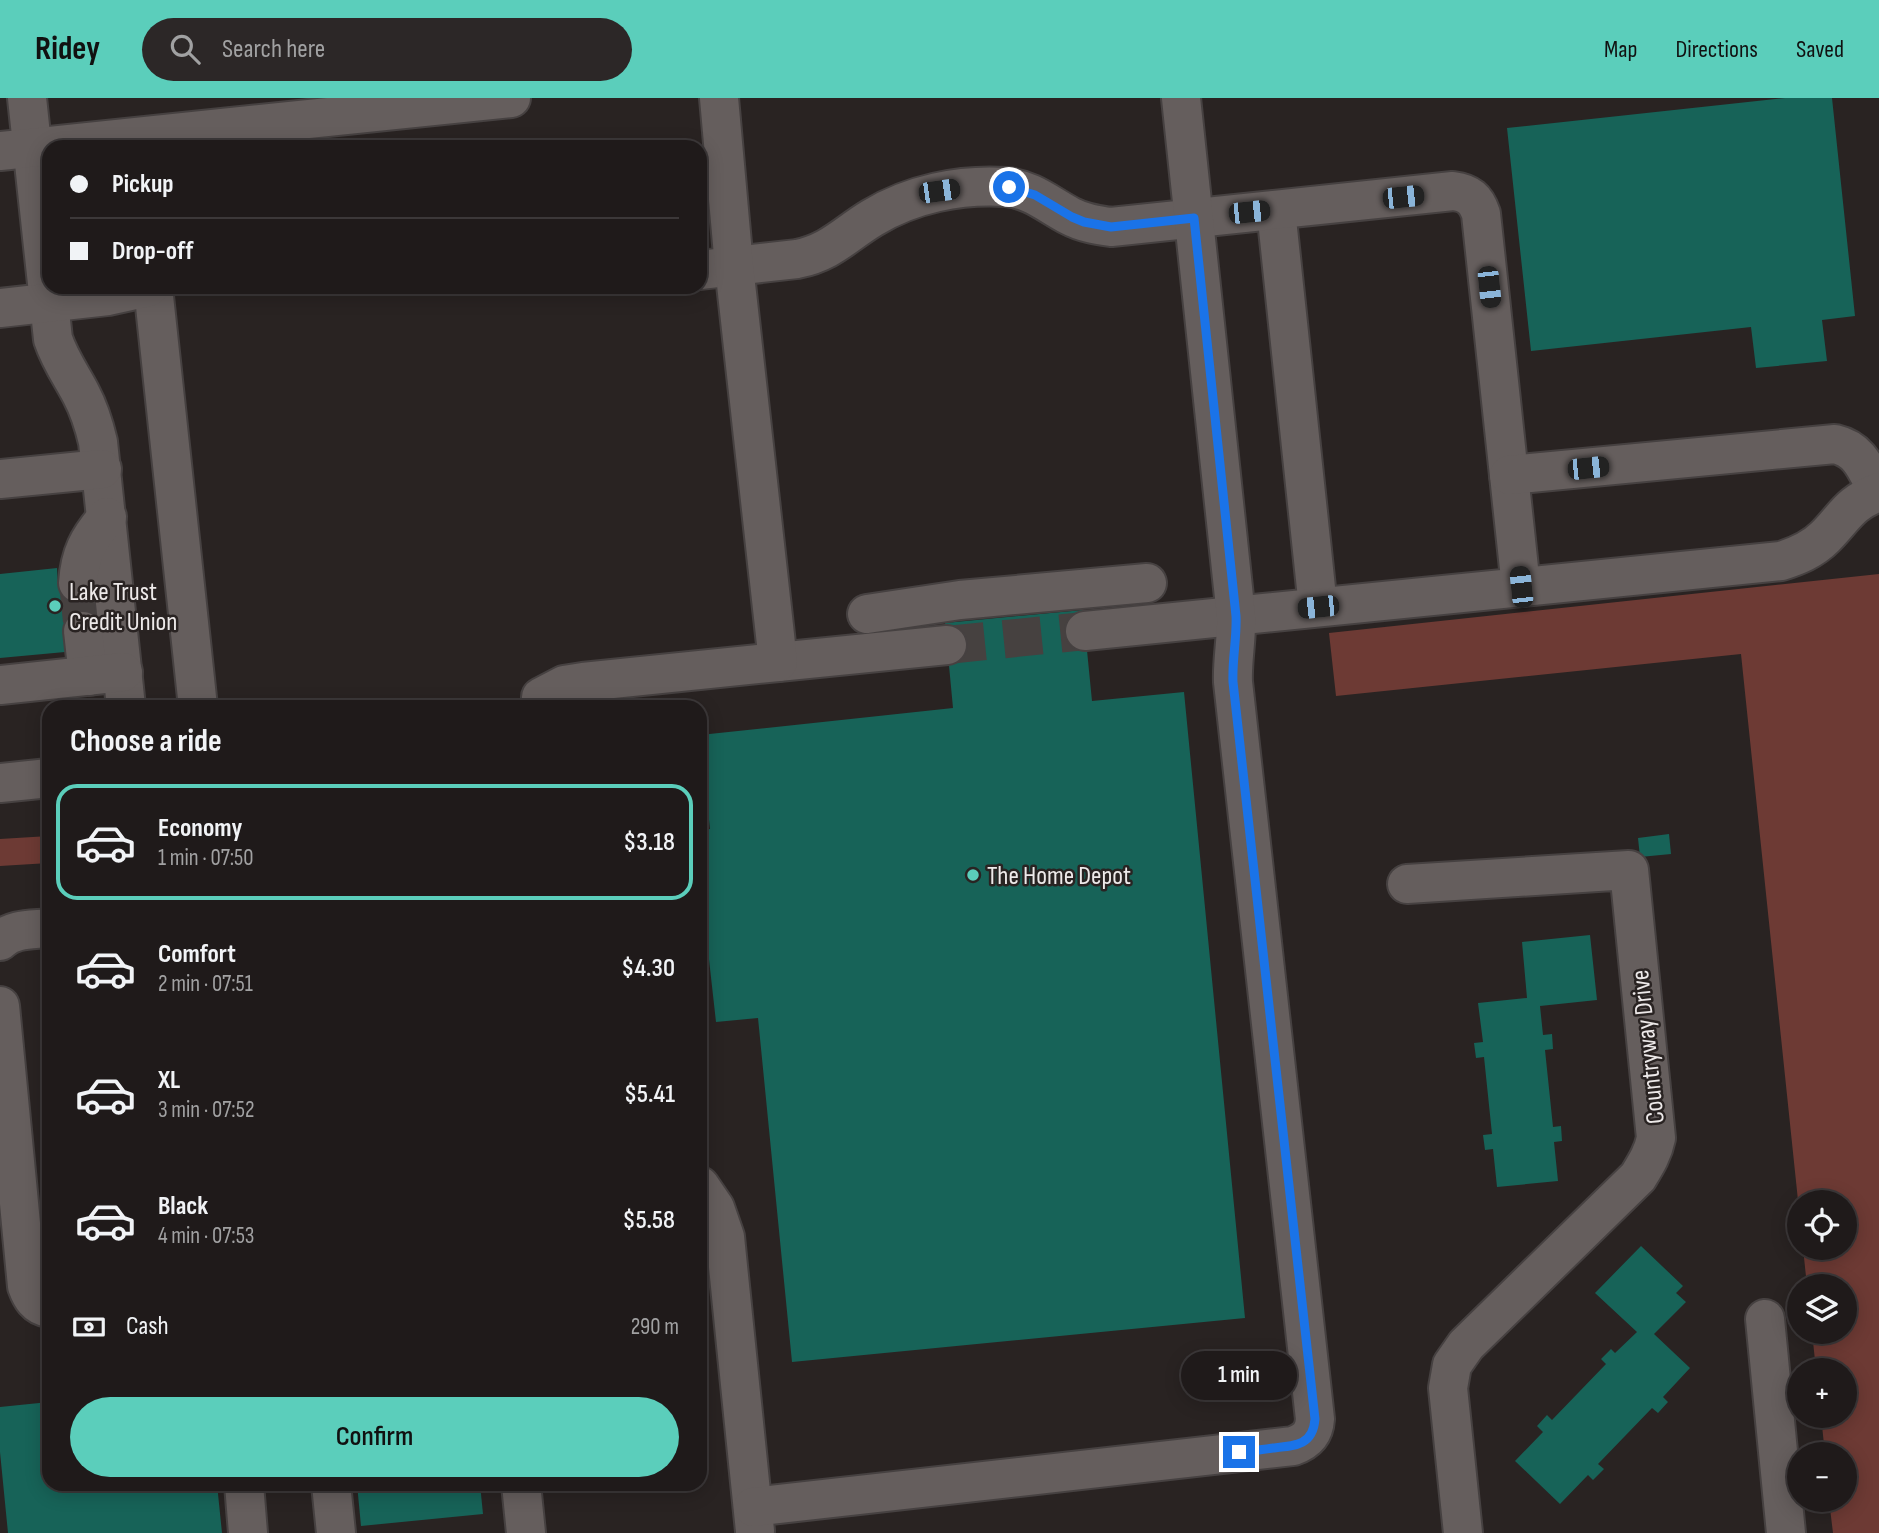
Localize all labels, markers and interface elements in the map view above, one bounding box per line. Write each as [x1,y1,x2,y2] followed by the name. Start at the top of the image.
[142,18,632,81] search box
[35,29,100,69] text: Ridey
[166,30,204,68] icon: search
[222,34,325,65] text: Search here
[1604,35,1637,64] text: Map
[1675,35,1758,64] text: Directions
[1796,35,1844,64] text: Saved
[112,169,174,200] text: Pickup
[993,171,1025,203] route start
[917,178,962,204] car
[1382,184,1425,210] car
[1228,199,1271,225] car
[112,236,193,267] text: Drop-off
[1477,265,1502,309] car
[1567,455,1610,481] car
[1509,565,1534,609] car
[69,577,178,638] place label: Lake Trust Credit Union
[1297,594,1340,620] car
[47,598,63,614] marker: Lake Trust Credit Union
[70,722,222,761] text: Choose a ride
[74,811,137,874] icon: car
[158,813,242,844] text: Economy
[623,827,675,858] text: $3.18
[158,844,254,872] text: 1 min · 07:50
[987,861,1131,892] place label: The Home Depot
[965,867,981,883] marker: The Home Depot
[74,937,137,1000] icon: car
[158,939,236,970] text: Comfort
[621,953,675,984] text: $4.30
[1625,968,1672,1125] street label: Countryway Drive
[158,970,253,998] text: 2 min · 07:51
[74,1063,137,1126] icon: car
[158,1065,180,1096] text: XL
[624,1079,675,1110] text: $5.41
[158,1096,254,1124] text: 3 min · 07:52
[74,1189,137,1252] icon: car
[1787,1190,1857,1512] map controls
[1787,1190,1857,1260] button: locate
[158,1191,208,1222] text: Black
[623,1205,675,1236] text: $5.58
[158,1222,255,1250] text: 4 min · 07:53
[1787,1274,1857,1344] button: layers
[70,1308,108,1346] icon: cash
[126,1311,169,1342] text: Cash
[631,1313,679,1341] text: 290 m
[1181,1350,1297,1400] callout: 1 min
[1787,1358,1857,1428] button: +
[1218,1361,1260,1389] text: 1 min
[70,1397,679,1477] button: Confirm
[1223,1436,1255,1468] route end
[1787,1442,1857,1512] button: −

